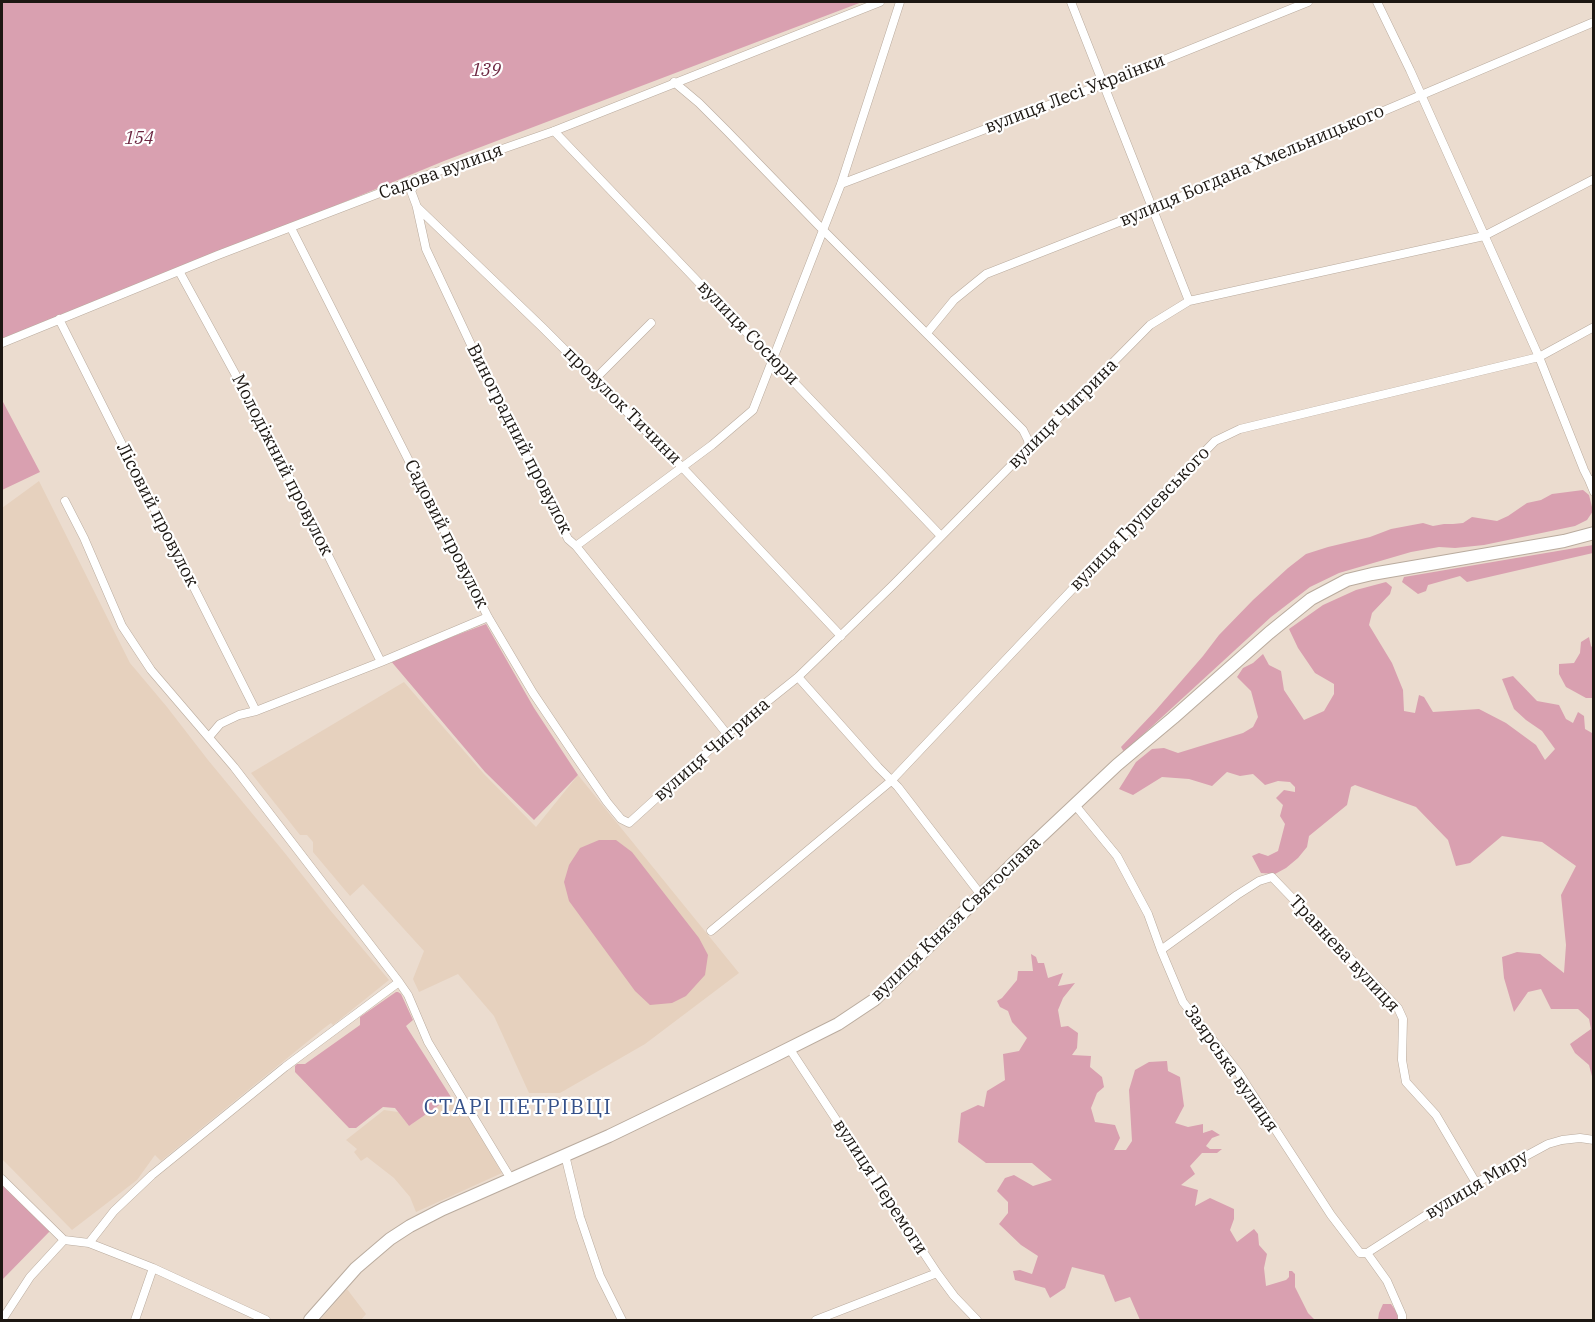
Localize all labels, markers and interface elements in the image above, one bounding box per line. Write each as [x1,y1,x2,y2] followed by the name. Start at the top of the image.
[982,50,1168,138] street label: вулиця Лесі Українки
[471,60,501,82] park label: 139
[1116,100,1388,232] street label: вулиця Богдана Хмельницького
[124,128,154,150] park label: 154
[376,140,506,204] street label: Садова вулиця
[693,276,803,390] street label: вулиця Сосюри
[462,340,576,538] street label: Виноградний провулок
[559,343,685,469] street label: провулок Тичини
[1004,355,1122,473] street label: вулиця Чигрина
[227,371,337,559] street label: Молодіжний провулок
[111,439,203,591] street label: Лісовий провулок
[1065,442,1215,596] street label: вулиця Грушевського
[399,456,493,612] street label: Садовий провулок
[650,694,774,806] street label: вулиця Чигрина
[867,832,1045,1006] street label: вулиця Князя Святослава
[1284,891,1404,1017] street label: Травнева вулиця
[1179,1001,1283,1137] street label: Заярська вулиця
[424,1095,612,1121] district label: СТАРІ ПЕТРІВЦІ
[828,1115,932,1259] street label: вулиця Перемоги
[1422,1146,1532,1224] street label: вулиця Миру

